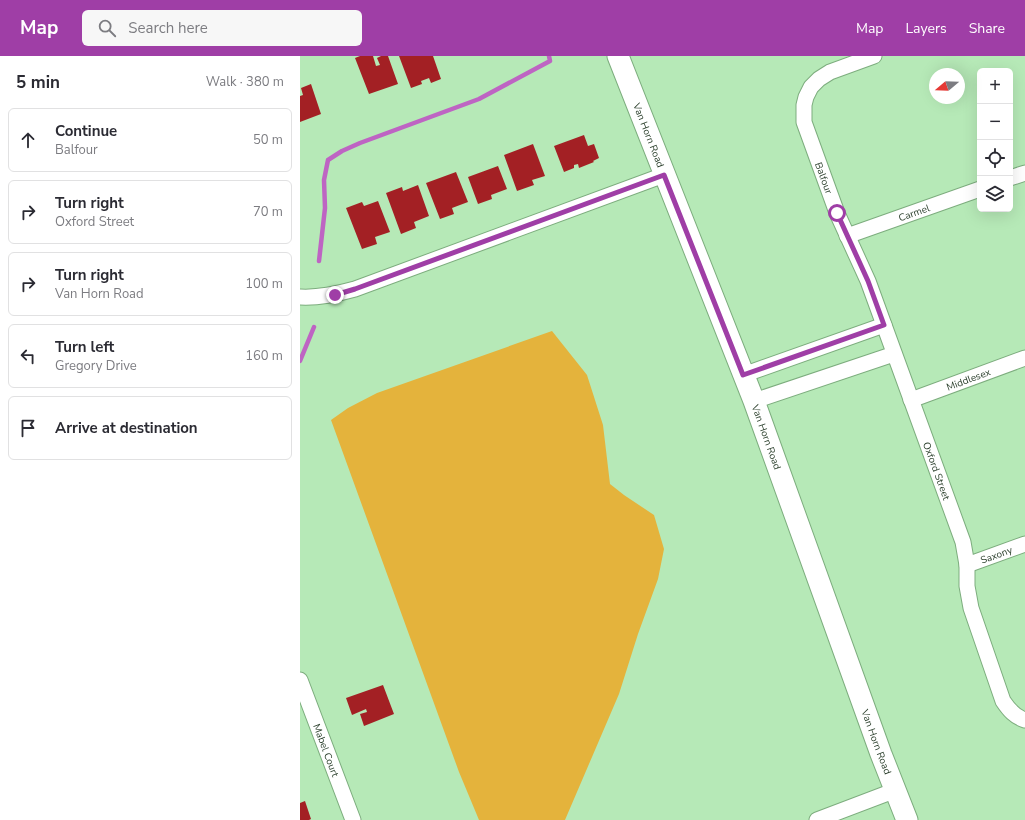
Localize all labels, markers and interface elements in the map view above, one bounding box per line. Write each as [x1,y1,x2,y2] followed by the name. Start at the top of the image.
[82,10,362,46] search box
[20,15,58,41] text: Map
[96,17,118,39] icon: search
[128,18,208,38] text: Search here
[856,19,883,38] text: Map
[905,19,947,38] text: Layers
[969,19,1005,38] text: Share
[929,68,965,104] north arrow
[977,68,1013,212] map controls
[977,68,1013,104] button: +
[16,71,60,94] text: 5 min
[206,73,284,91] text: Walk · 380 m
[629,100,667,170] street label: Van Horn Road
[977,104,1013,140] button: −
[55,121,117,141] text: Continue
[17,129,39,151] icon: ahead
[253,131,283,149] text: 50 m
[977,140,1013,176] button: locate
[55,141,98,159] text: Balfour
[811,160,836,196] street label: Balfour
[977,176,1013,212] button: layers
[55,193,124,213] text: Turn right
[17,201,39,223] icon: right
[897,201,932,225] street label: Carmel
[253,203,283,221] text: 70 m
[828,204,846,222] route start
[55,213,134,231] text: Oxford Street
[55,265,124,285] text: Turn right
[17,273,39,295] icon: right
[245,275,283,293] text: 100 m
[55,285,144,303] text: Van Horn Road
[326,286,344,304] route end
[55,337,114,357] text: Turn left
[17,345,39,367] icon: left
[245,347,283,365] text: 160 m
[55,357,137,375] text: Gregory Drive
[945,365,993,394] street label: Middlesex
[748,402,784,472] street label: Van Horn Road
[17,417,39,439] icon: arrive
[55,418,198,438] text: Arrive at destination
[919,440,953,503] street label: Oxford Street
[979,543,1015,568] street label: Saxony
[857,707,894,777] street label: Van Horn Road
[309,722,342,779] street label: Mabel Court

